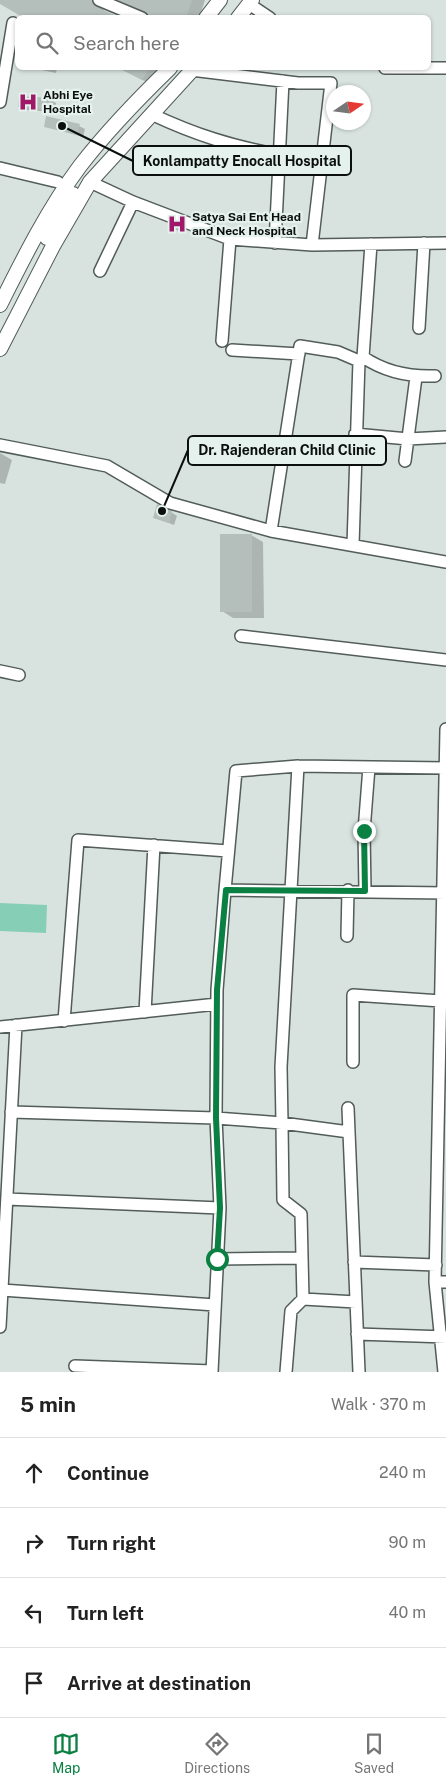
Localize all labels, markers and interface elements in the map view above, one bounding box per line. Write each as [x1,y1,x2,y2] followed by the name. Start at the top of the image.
[15,15,431,70] search box
[33,29,61,57] icon: search
[73,32,180,54] text: Search here
[326,85,371,130] north arrow
[43,88,93,116] place label: Abhi Eye Hospital
[17,91,39,113] hospital icon: Abhi Eye Hospital
[133,146,351,175] callout: Konlampatty Enocall Hospital
[143,153,342,169] text: Konlampatty Enocall Hospital
[192,210,301,238] place label: Satya Sai Ent Head and Neck Hospital
[166,213,188,235] hospital icon: Satya Sai Ent Head and Neck Hospital
[188,436,386,465] callout: Dr. Rajenderan Child Clinic
[198,442,376,458] text: Dr. Rajenderan Child Clinic
[353,820,376,843] route end
[206,1248,229,1271] route start
[20,1392,76,1417] text: 5 min
[331,1395,426,1414] text: Walk · 370 m
[20,1459,48,1487] icon: ahead
[67,1462,149,1484] text: Continue
[379,1463,426,1482] text: 240 m
[20,1529,48,1557] icon: right
[67,1532,156,1554] text: Turn right
[389,1533,426,1552] text: 90 m
[20,1599,48,1627] icon: left
[67,1602,144,1624] text: Turn left
[388,1603,426,1622] text: 40 m
[20,1669,48,1697] icon: arrive
[67,1672,251,1694] text: Arrive at destination
[52,1730,80,1776] tab: Map
[184,1730,250,1776] tab: Directions
[354,1730,394,1776] tab: Saved

